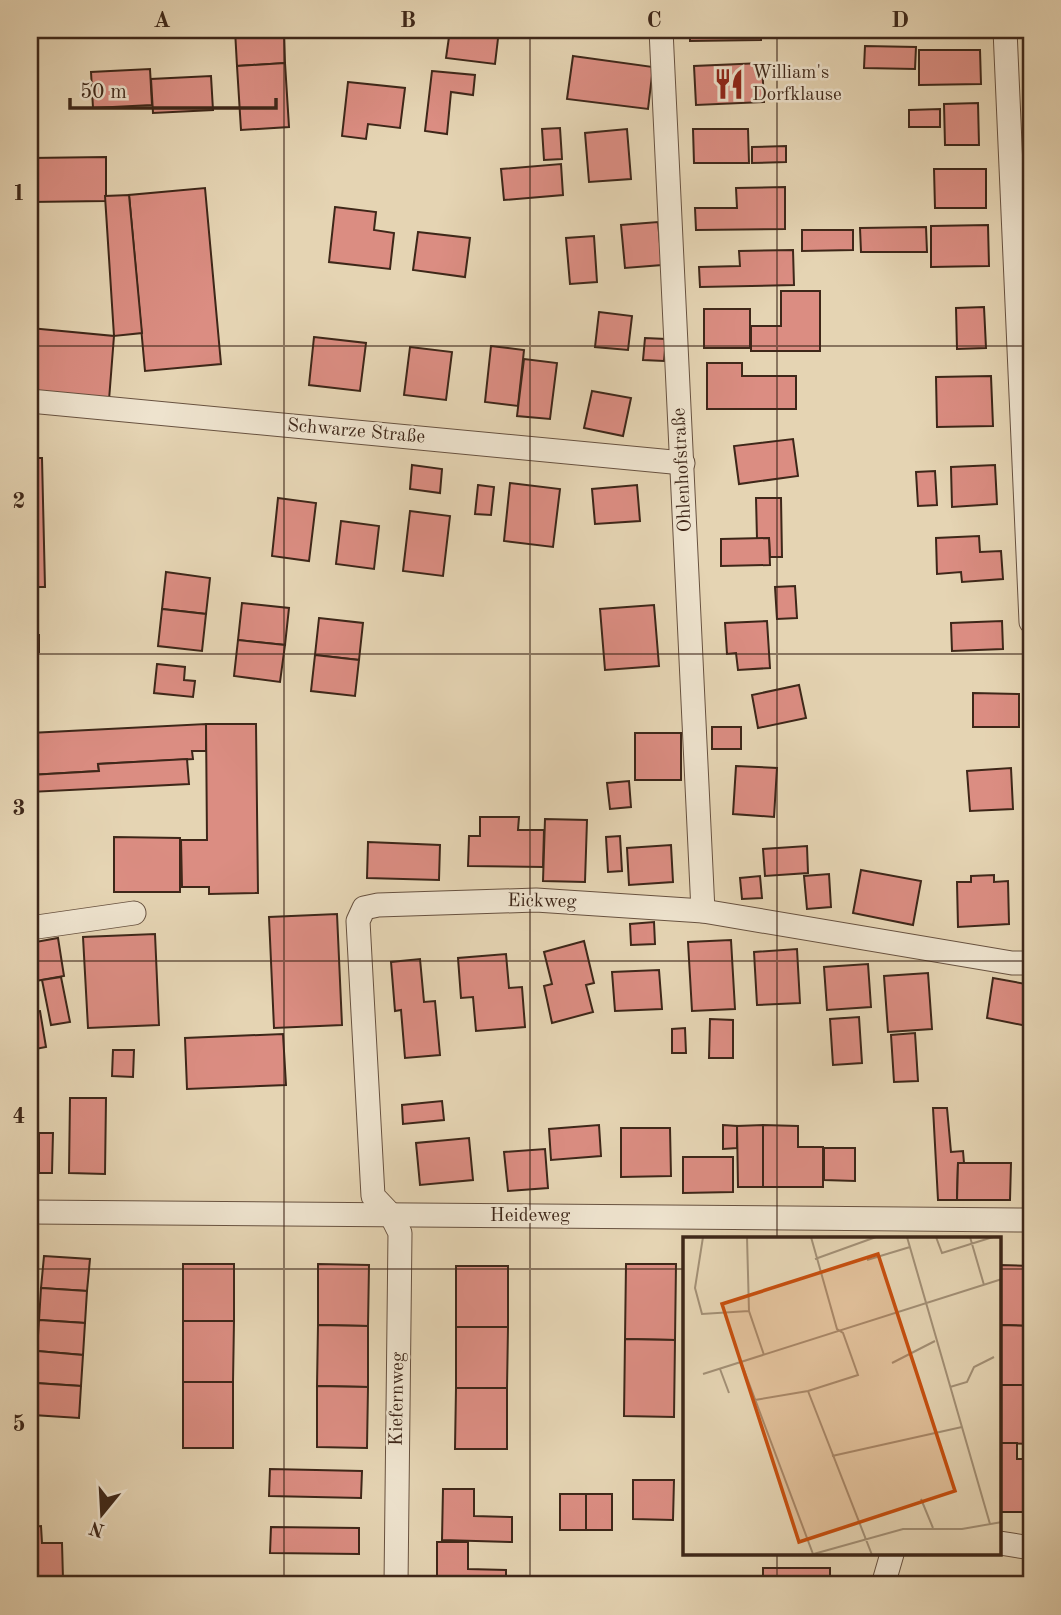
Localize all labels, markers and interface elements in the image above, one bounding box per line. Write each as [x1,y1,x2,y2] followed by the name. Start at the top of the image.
[153,9,171,32] text: A
[400,9,416,32] text: B
[646,9,662,32] text: C
[891,9,909,32] text: D
[752,64,842,105] place label: William's Dorfklause
[70,66,276,110] scale bar
[712,67,746,101] restaurant icon: William's Dorfklause
[80,82,127,103] text: 50 m
[12,182,26,205] text: 1
[670,407,696,533] street label: Ohlenhofstraße
[286,417,426,447] street label: Schwarze Straße
[12,490,26,513] text: 2
[12,797,26,820] text: 3
[507,892,578,912] street label: Eickweg
[12,1105,26,1128] text: 4
[490,1207,571,1226] street label: Heideweg
[683,1237,1002,1556] inset map
[388,1351,408,1446] street label: Kiefernweg
[12,1413,26,1436] text: 5
[66,1478,136,1548] north arrow
[87,1516,107,1539] text: N

